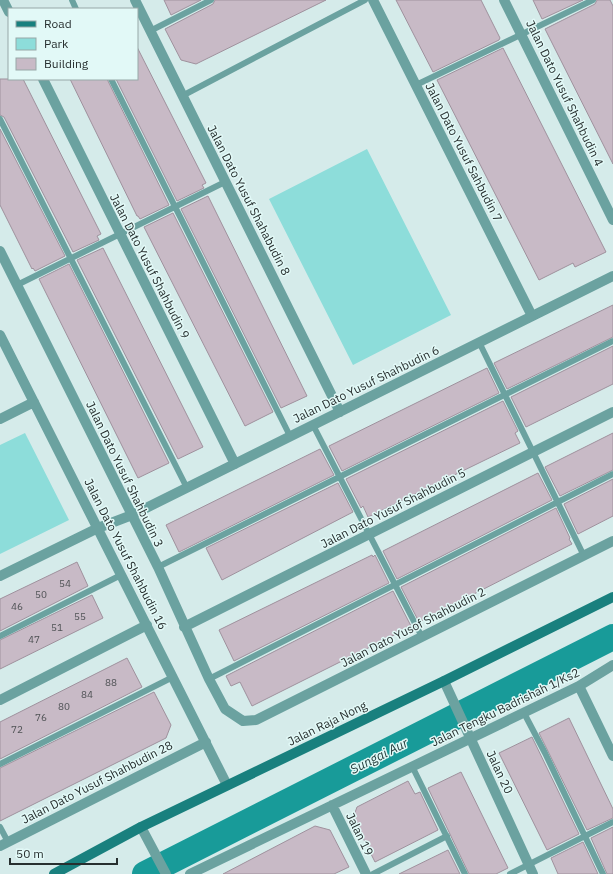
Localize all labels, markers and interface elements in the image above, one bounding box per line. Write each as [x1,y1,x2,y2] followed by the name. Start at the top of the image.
[8,8,138,80] legend
[44,16,72,31] text: Road
[523,18,607,168] street label: Jalan Dato Yusuf Shahbudin 4
[44,36,69,51] text: Park
[44,56,89,71] text: Building
[422,80,506,224] street label: Jalan Dato Yusuf Sahbudin 7
[204,122,294,278] street label: Jalan Dato Yusuf Shahabudin 8
[107,191,193,341] street label: Jalan Dato Yusuf Shahbudin 9
[291,342,441,426] street label: Jalan Dato Yusuf Shahbudin 6
[83,399,167,549] street label: Jalan Dato Yusuf Shahbudin 3
[318,465,468,551] street label: Jalan Dato Yusuf Shahbudin 5
[81,476,171,632] street label: Jalan Dato Yusuf Shahbudin 16
[59,577,71,590] house number: 54
[338,584,488,670] street label: Jalan Dato Yusof Shahbudin 2
[35,588,47,601] house number: 50
[11,600,23,613] house number: 46
[74,610,86,623] house number: 55
[51,621,63,634] house number: 51
[28,633,40,646] house number: 47
[428,664,582,750] street label: Jalan Tengku Badrishah 1/Ks2
[105,676,117,689] house number: 88
[81,688,93,701] house number: 84
[285,697,370,749] street label: Jalan Raja Nong
[58,700,70,713] house number: 80
[35,711,47,724] house number: 76
[11,723,23,736] house number: 72
[347,734,412,778] water label: Sungai Aur
[19,737,175,827] street label: Jalan Dato Yusuf Shahbudin 28
[483,748,517,796] street label: Jalan 20
[343,810,377,858] street label: Jalan 19
[10,840,117,866] scale bar
[16,846,44,861] text: 50 m

